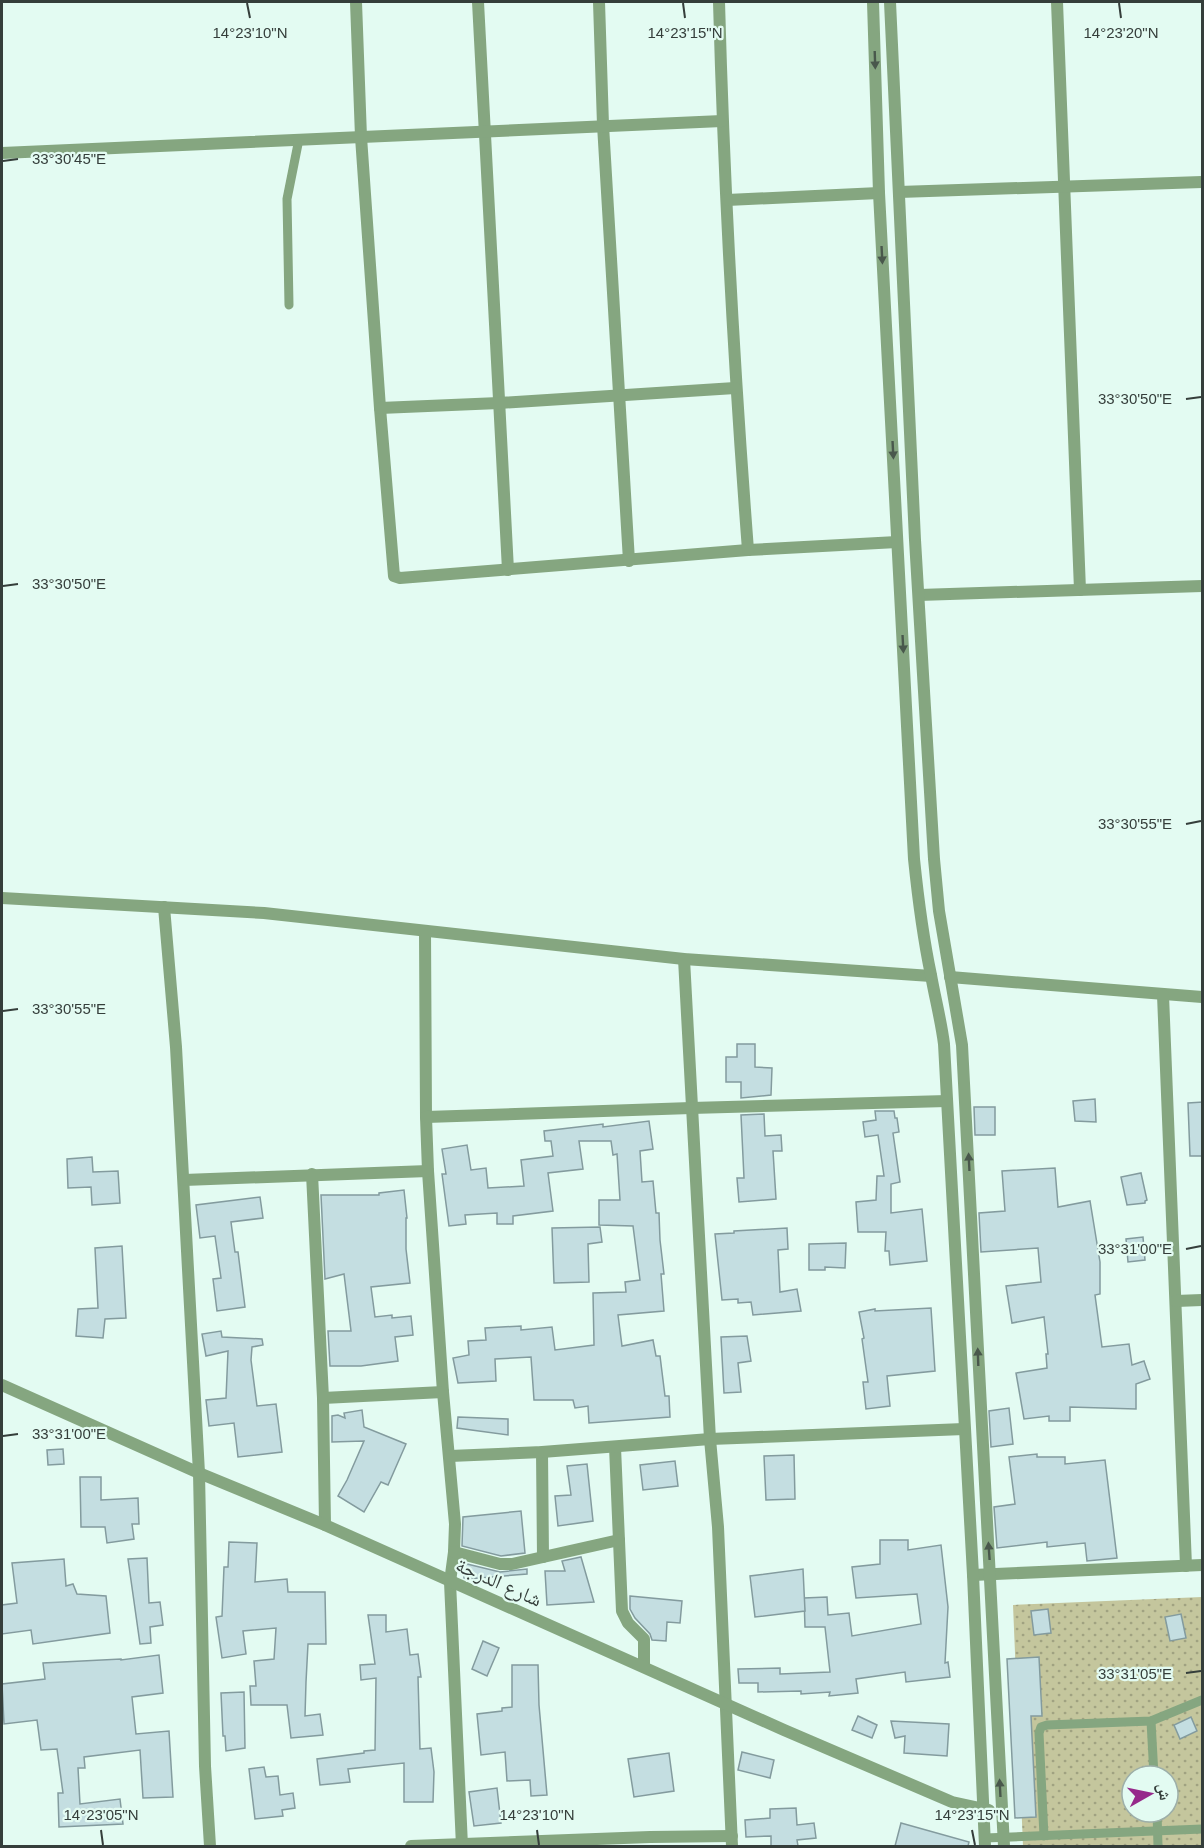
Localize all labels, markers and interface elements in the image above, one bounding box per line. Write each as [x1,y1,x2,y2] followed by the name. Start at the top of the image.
[212,24,288,41] text: 14°23'10"N
[647,24,723,41] text: 14°23'15"N
[1083,24,1159,41] text: 14°23'20"N
[870,50,879,69] one-way arrow
[32,150,106,167] text: 33°30'45"E
[878,245,887,264] one-way arrow
[1098,390,1172,407] text: 33°30'50"E
[888,440,897,459] one-way arrow
[32,575,106,592] text: 33°30'50"E
[899,635,908,654] one-way arrow
[1098,815,1172,832] text: 33°30'55"E
[32,1000,106,1017] text: 33°30'55"E
[964,1152,973,1171] one-way arrow
[1098,1240,1172,1257] text: 33°31'00"E
[973,1347,983,1366] one-way arrow
[32,1425,106,1442] text: 33°31'00"E
[984,1542,993,1561] one-way arrow
[452,1553,545,1612] street label: شارع الدرجة
[1098,1665,1172,1682] text: 33°31'05"E
[1120,1764,1180,1824] north arrow
[995,1779,1004,1798] one-way arrow
[1154,1782,1174,1802] text: ش
[63,1806,139,1823] text: 14°23'05"N
[499,1806,575,1823] text: 14°23'10"N
[934,1806,1010,1823] text: 14°23'15"N

